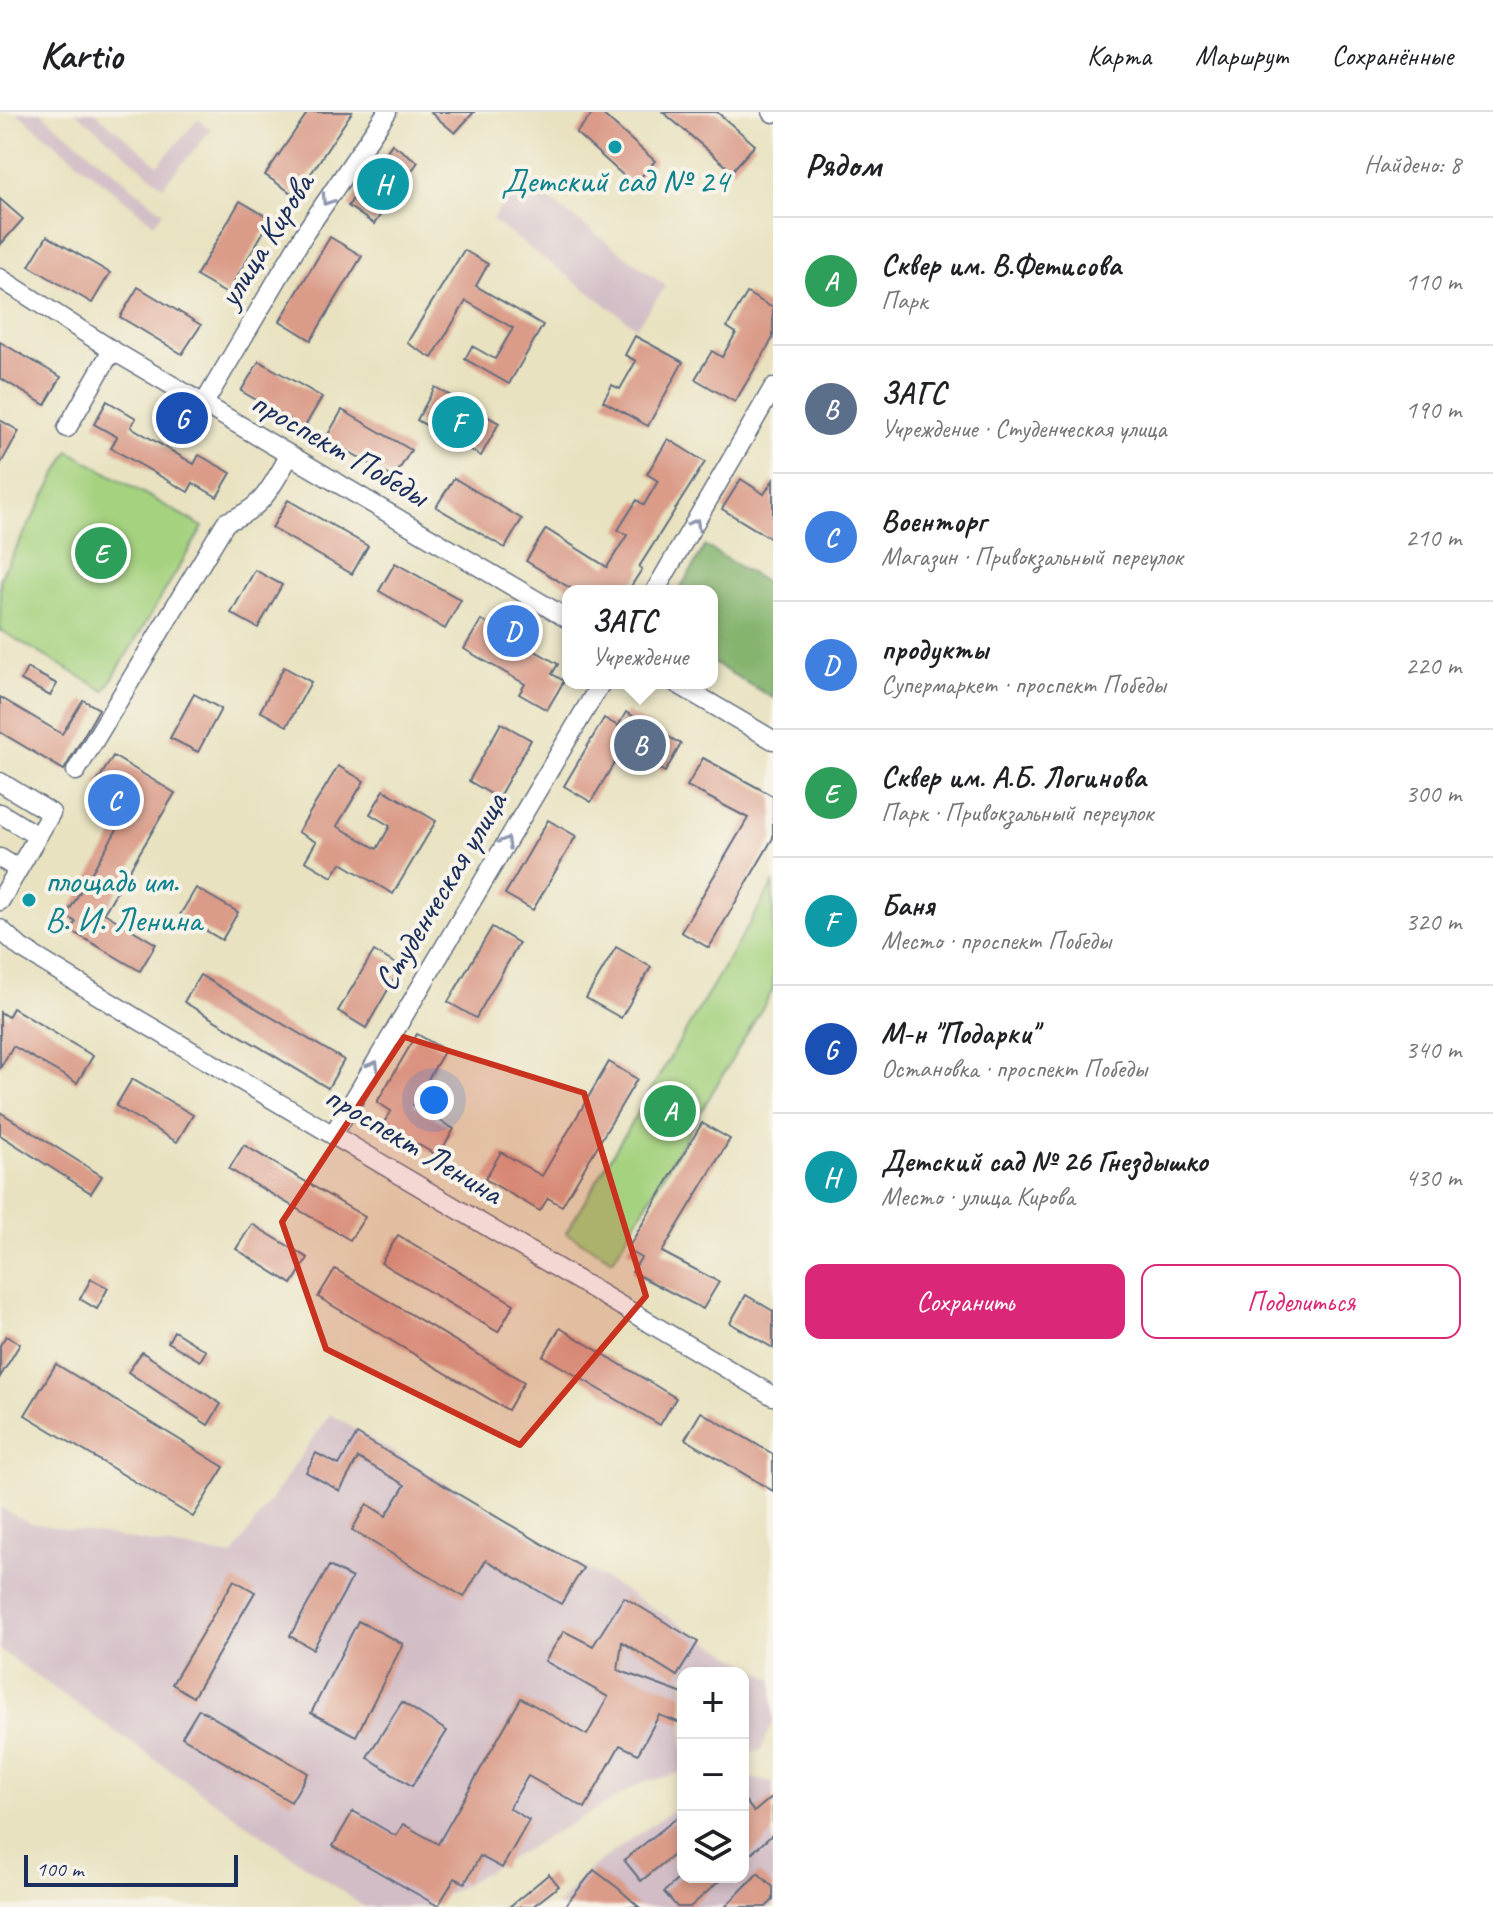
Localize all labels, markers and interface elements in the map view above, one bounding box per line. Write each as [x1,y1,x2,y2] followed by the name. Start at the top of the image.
[40,32,122,79] text: Kartio
[1087,38,1151,73] text: Карта
[1195,38,1287,73] text: Маршрут
[1331,38,1453,73] text: Сохранённые
[606,138,624,156] marker: Детский сад № 24
[805,143,881,186] text: Рядом
[1364,148,1461,181] text: Найдено: 8
[357,154,409,214] pin: H
[501,159,732,202] place label: Детский сад № 24
[206,162,325,317] street label: улица Кирова
[322,191,337,205] one-way arrow
[881,246,1121,284] text: Сквер им. В.Фетисова
[824,265,838,298] text: A
[1405,265,1461,298] text: 110 m
[881,284,927,317] text: Парк
[881,374,946,412] text: ЗАГС
[244,380,439,518] street label: проспект Победы
[156,388,208,448] pin: G
[432,392,484,452] pin: F
[824,393,838,426] text: B
[1405,393,1461,426] text: 190 m
[881,412,1166,445] text: Учреждение · Студенческая улица
[881,502,986,540] text: Военторг
[685,517,700,532] one-way arrow
[825,521,837,554] text: C
[1405,521,1461,554] text: 210 m
[75,523,127,583] pin: E
[881,540,1182,573] text: Магазин · Привокзальный переулок
[562,585,718,689] popup
[487,601,539,661] pin: D
[592,602,657,640] text: ЗАГС
[881,630,988,668] text: продукты
[592,640,688,673] text: Учреждение
[823,649,839,682] text: D
[1405,649,1461,682] text: 220 m
[881,668,1166,701] text: Супермаркет · проспект Победы
[614,715,666,775] pin: B
[881,758,1146,796] text: Сквер им. А.Б. Логинова
[88,770,140,830] pin: C
[824,777,838,810] text: E
[1405,777,1461,810] text: 300 m
[364,782,517,998] street label: Студенческая улица
[881,796,1153,829] text: Парк · Привокзальный переулок
[496,836,512,851] one-way arrow
[45,859,204,941] place label: площадь им. В. И. Ленина
[881,886,934,924] text: Баня
[20,891,38,909] marker: площадь им. В. И. Ленина
[825,905,837,938] text: F
[1405,905,1461,938] text: 320 m
[881,924,1111,957] text: Место · проспект Победы
[881,1014,1038,1052] text: М-н "Подарки"
[825,1033,837,1066] text: G
[1405,1033,1461,1066] text: 340 m
[881,1052,1147,1085] text: Остановка · проспект Победы
[364,1060,379,1075] one-way arrow
[317,1074,513,1215] street label: проспект Ленина
[414,1080,454,1120] your location
[644,1081,696,1141] pin: A
[881,1142,1207,1180] text: Детский сад № 26 Гнездышко
[824,1161,838,1194] text: H
[1405,1161,1461,1194] text: 430 m
[881,1180,1075,1213] text: Место · улица Кирова
[805,1264,1125,1339] button: Сохранить
[1141,1264,1461,1339] button: Поделиться
[677,1667,749,1883] map controls
[677,1667,749,1739] button: +
[677,1739,749,1811] button: −
[677,1811,749,1883] button: layers
[24,1851,238,1887] scale bar
[36,1855,83,1883] text: 100 m

